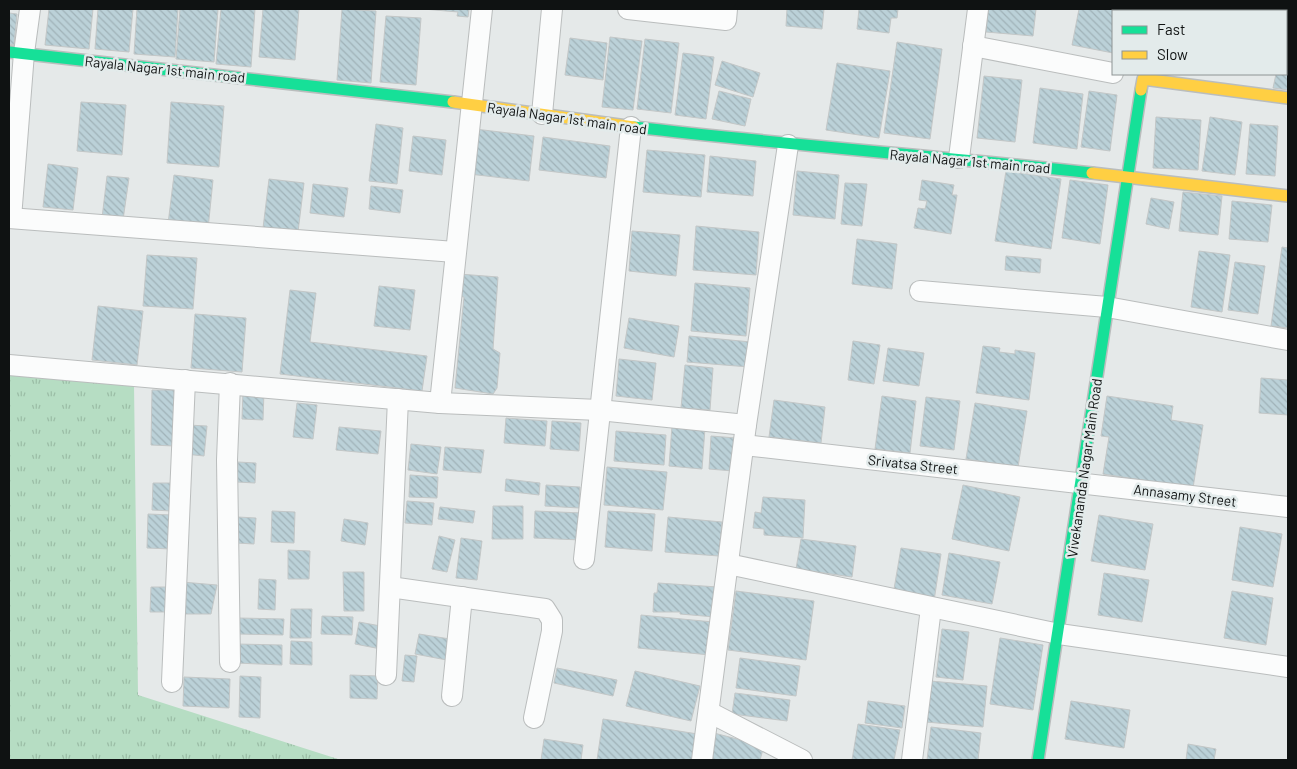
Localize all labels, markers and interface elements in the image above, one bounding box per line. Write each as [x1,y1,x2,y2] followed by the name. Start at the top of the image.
[1112,10,1287,75] legend
[1157,20,1185,38] text: Fast
[1157,45,1188,63] text: Slow
[84,52,246,86] street label: Rayala Nagar 1st main road
[486,98,648,138] street label: Rayala Nagar 1st main road
[889,146,1051,176] street label: Rayala Nagar 1st main road
[1063,377,1105,559] street label: Vivekananda Nagar Main Road
[867,451,959,477] street label: Srivatsa Street
[1133,480,1237,510] street label: Annasamy Street

